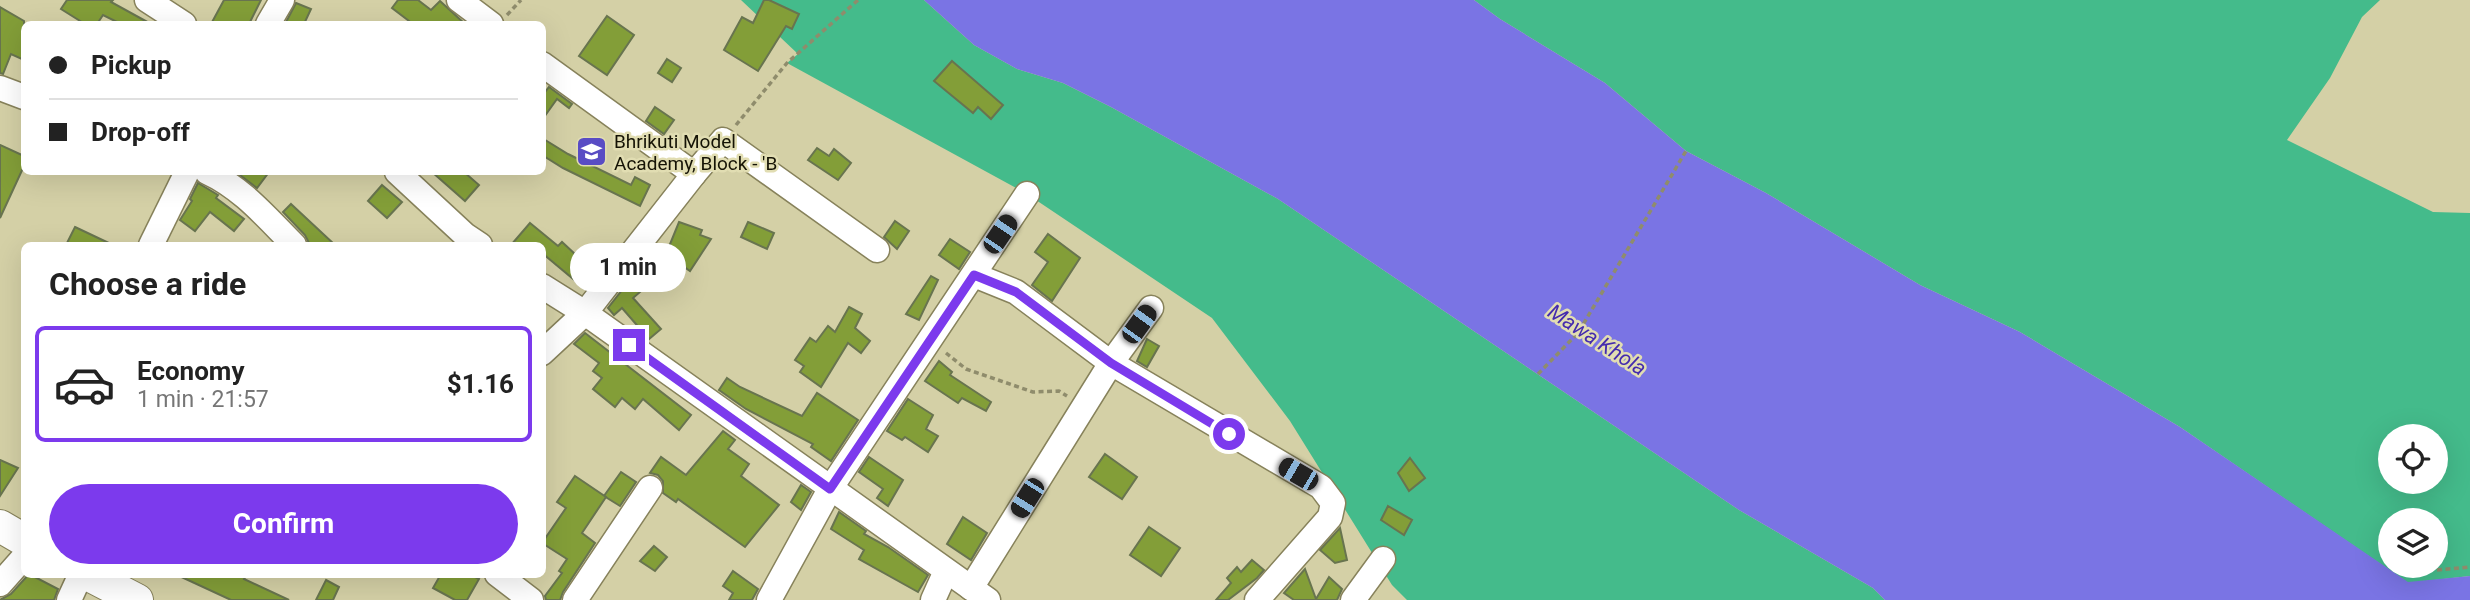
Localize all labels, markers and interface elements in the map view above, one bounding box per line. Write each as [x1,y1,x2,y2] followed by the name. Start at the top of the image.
[91,50,171,80] text: Pickup
[91,117,190,147] text: Drop-off
[614,130,777,175] place label: Bhrikuti Model Academy, Block - 'B
[574,135,608,169] school or university icon: Bhrikuti Model Academy, Block - 'B
[980,211,1021,257] car
[571,244,687,292] callout: 1 min
[599,254,657,281] text: 1 min
[49,265,246,303] text: Choose a ride
[1543,299,1651,381] water label: Mawa Khola
[1119,301,1160,347] car
[613,329,645,361] route end
[53,353,116,416] icon: car
[137,356,244,386] text: Economy
[447,369,514,399] text: $1.16
[137,386,269,413] text: 1 min · 21:57
[1213,418,1245,450] route start
[2378,424,2448,578] map controls
[2378,424,2448,494] button: locate
[1275,454,1322,494] car
[1007,475,1048,521] car
[49,484,518,564] button: Confirm
[2378,508,2448,578] button: layers

